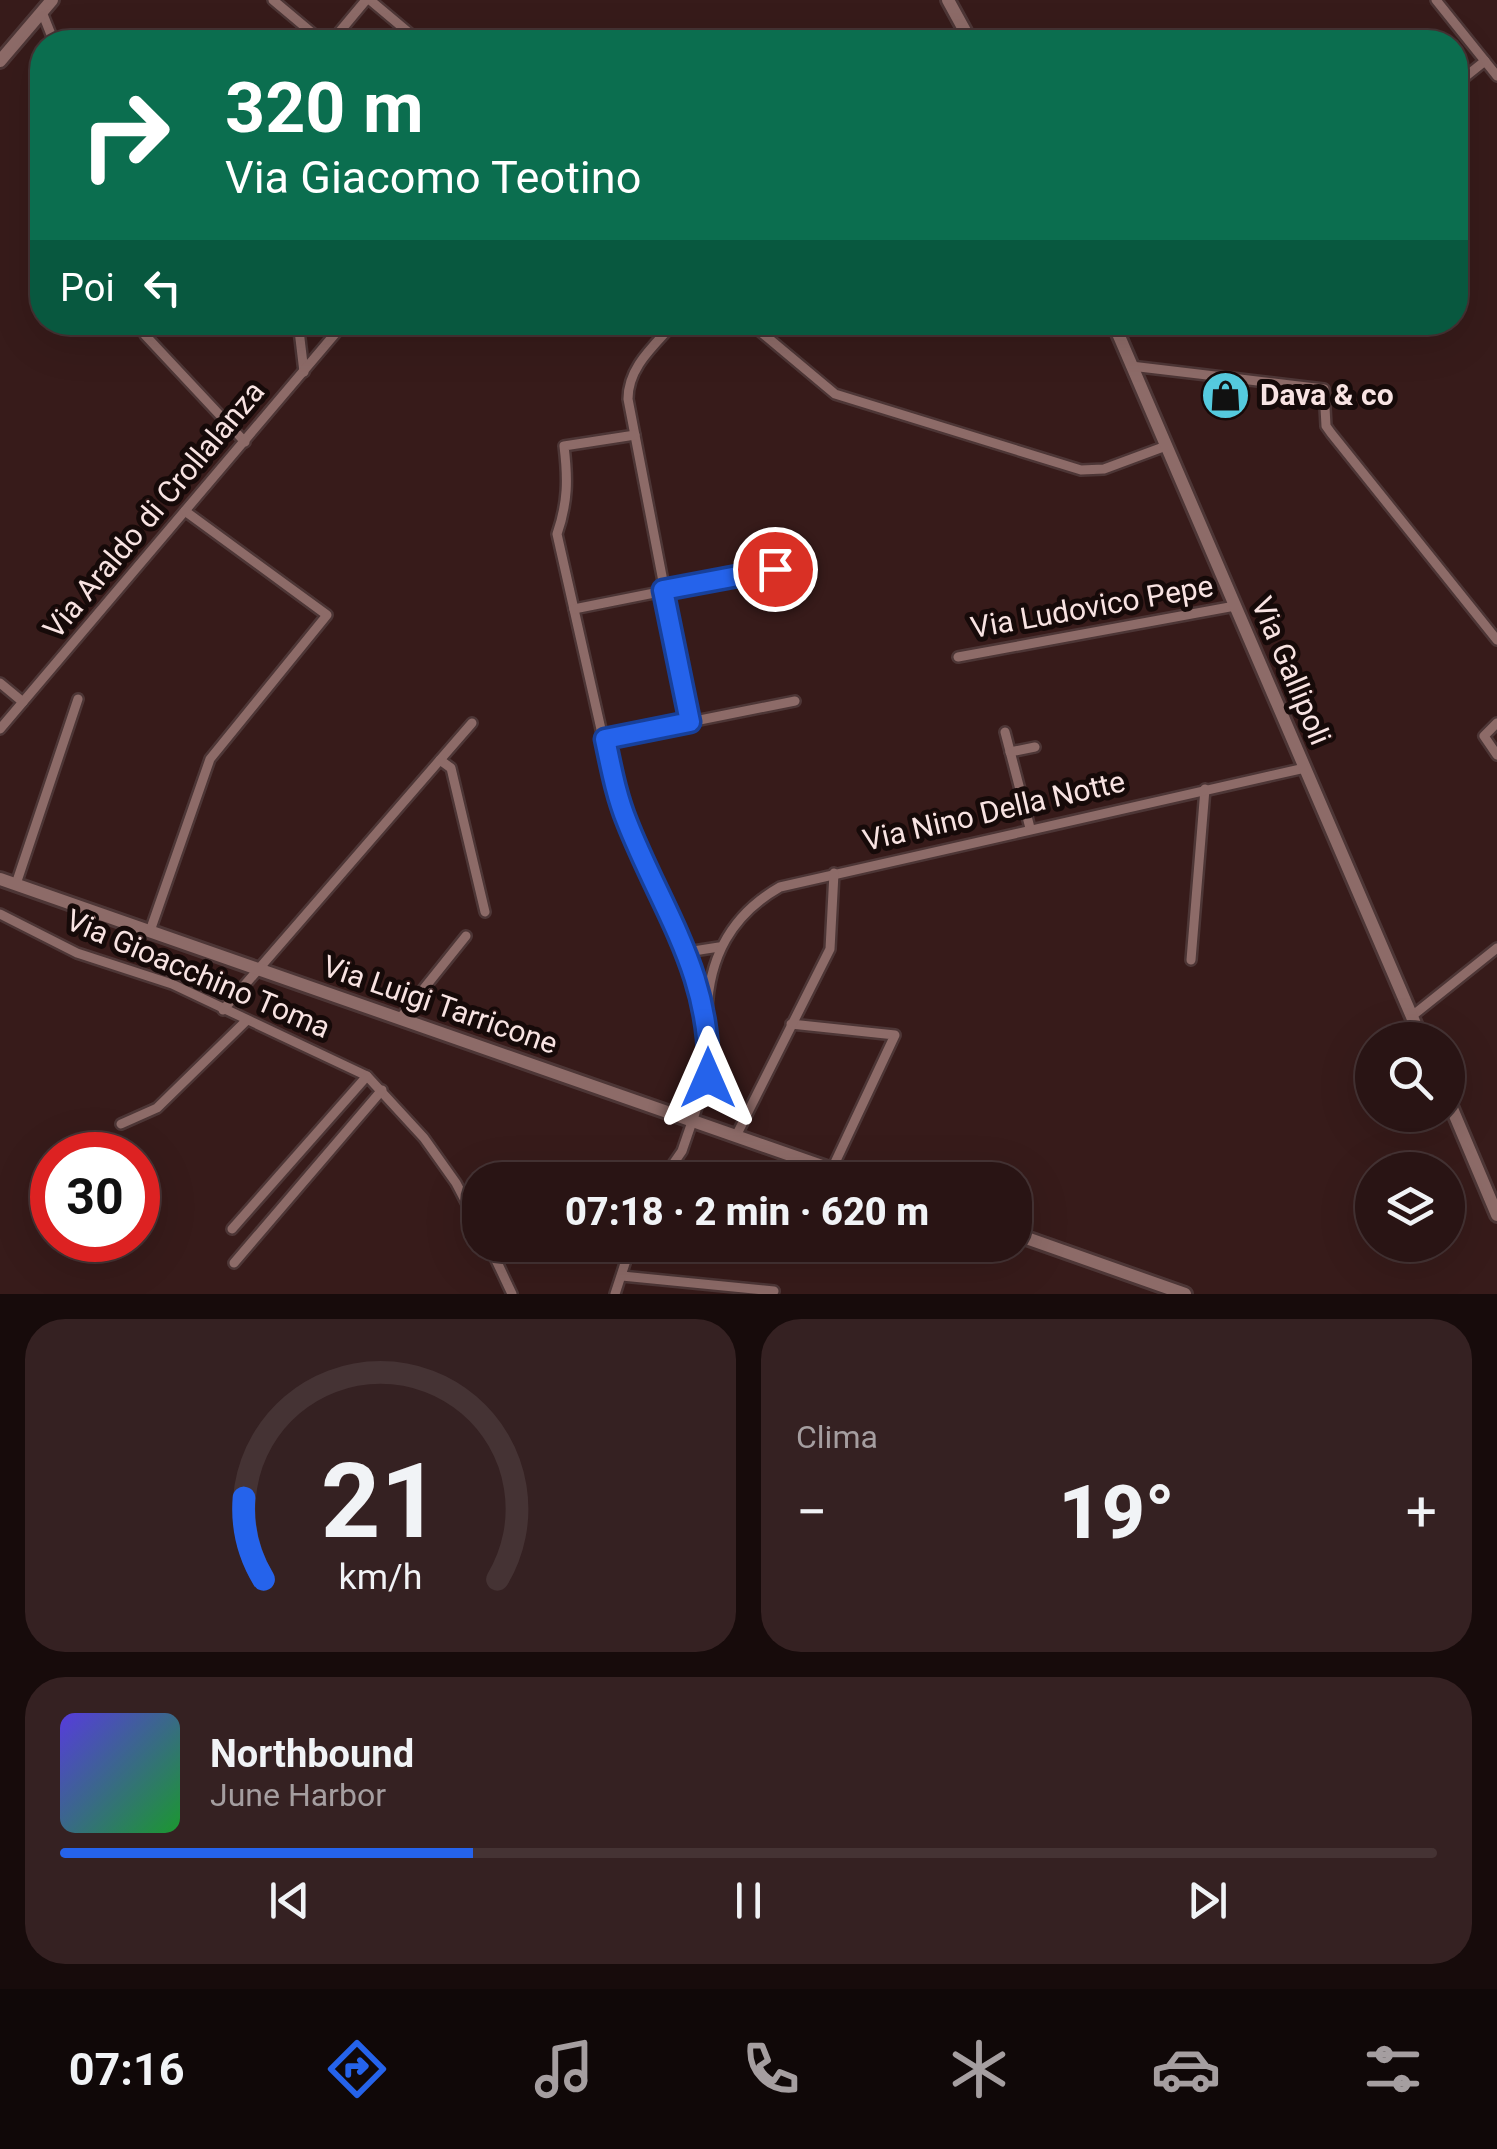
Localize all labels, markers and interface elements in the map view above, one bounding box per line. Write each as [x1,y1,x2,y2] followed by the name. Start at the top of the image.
[225,67,424,149] text: 320 m
[60,70,190,200] icon: right
[225,151,641,204] text: Via Giacomo Teotino
[135,260,190,315] icon: left
[60,266,115,310] text: Poi
[1199,369,1251,421] shop icon: Dava & co
[36,374,271,645] street label: Via Araldo di Crollalanza
[1260,377,1394,412] place label: Dava & co
[733,527,818,612] pin
[748,542,803,597] icon: arrive
[968,568,1216,645] street label: Via Ludovico Pepe
[1245,592,1338,750] street label: Via Gallipoli
[859,763,1128,858] street label: Via Nino Della Notte
[61,902,335,1045] street label: Via Gioacchino Toma
[318,948,562,1061] street label: Via Luigi Tarricone
[1355,1022,1465,1262] map controls
[1355,1022,1465,1132] button: search
[656,1026,760,1130] position arrow
[30,1132,160,1262] speed limit sign: 30
[1355,1152,1465,1262] button: layers
[565,1190,929,1234] text: 07:18 · 2 min · 620 m
[796,1418,878,1456] text: Clima
[321,1441,440,1562] text: 21
[1059,1468,1175,1556] text: 19°
[796,1480,827,1544] text: −
[1406,1480,1437,1544] text: +
[339,1556,422,1598] text: km/h
[210,1732,414,1776] text: Northbound
[210,1776,386,1814] text: June Harbor
[262,1873,317,1928] icon: previous
[721,1873,776,1928] icon: pause
[1180,1873,1235,1928] icon: next
[322,2034,392,2104] icon: directions
[529,2034,599,2104] icon: music
[736,2034,806,2104] icon: phone
[944,2034,1014,2104] icon: climate
[1151,2034,1221,2104] icon: car
[1358,2034,1428,2104] icon: filters
[69,2043,185,2096] text: 07:16

